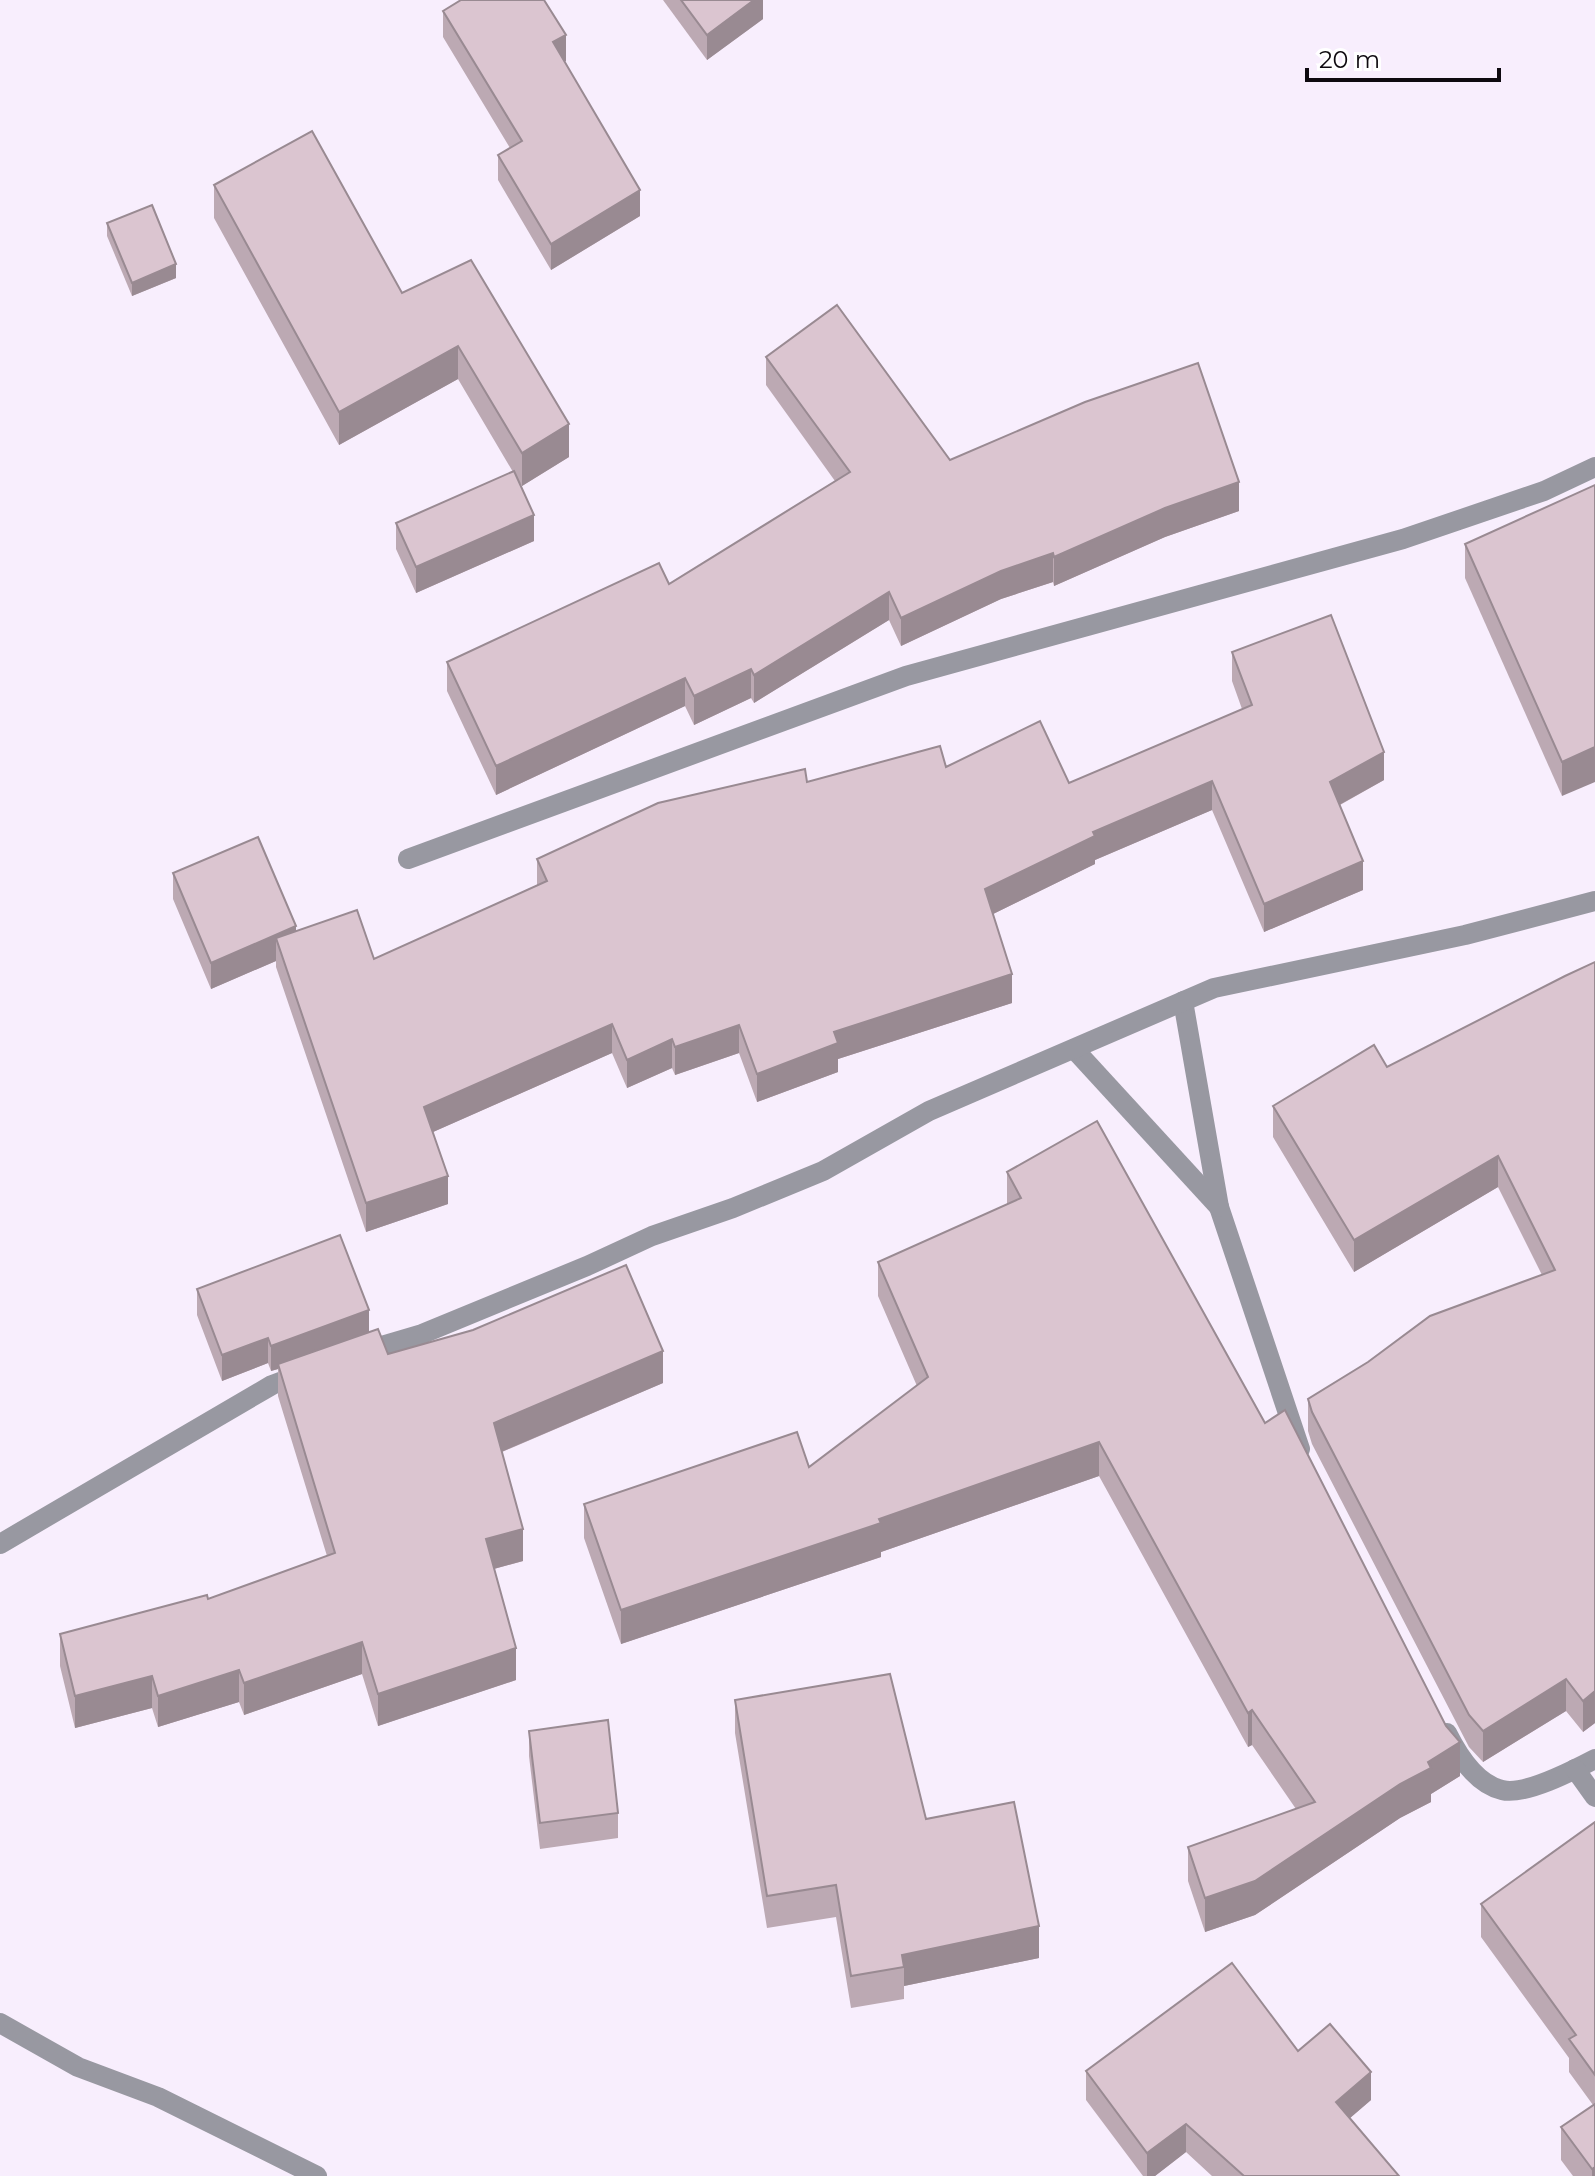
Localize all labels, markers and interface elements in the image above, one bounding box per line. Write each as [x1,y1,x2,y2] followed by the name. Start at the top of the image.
[1307,32,1499,82] scale bar
[1319,45,1380,74] text: 20 m

